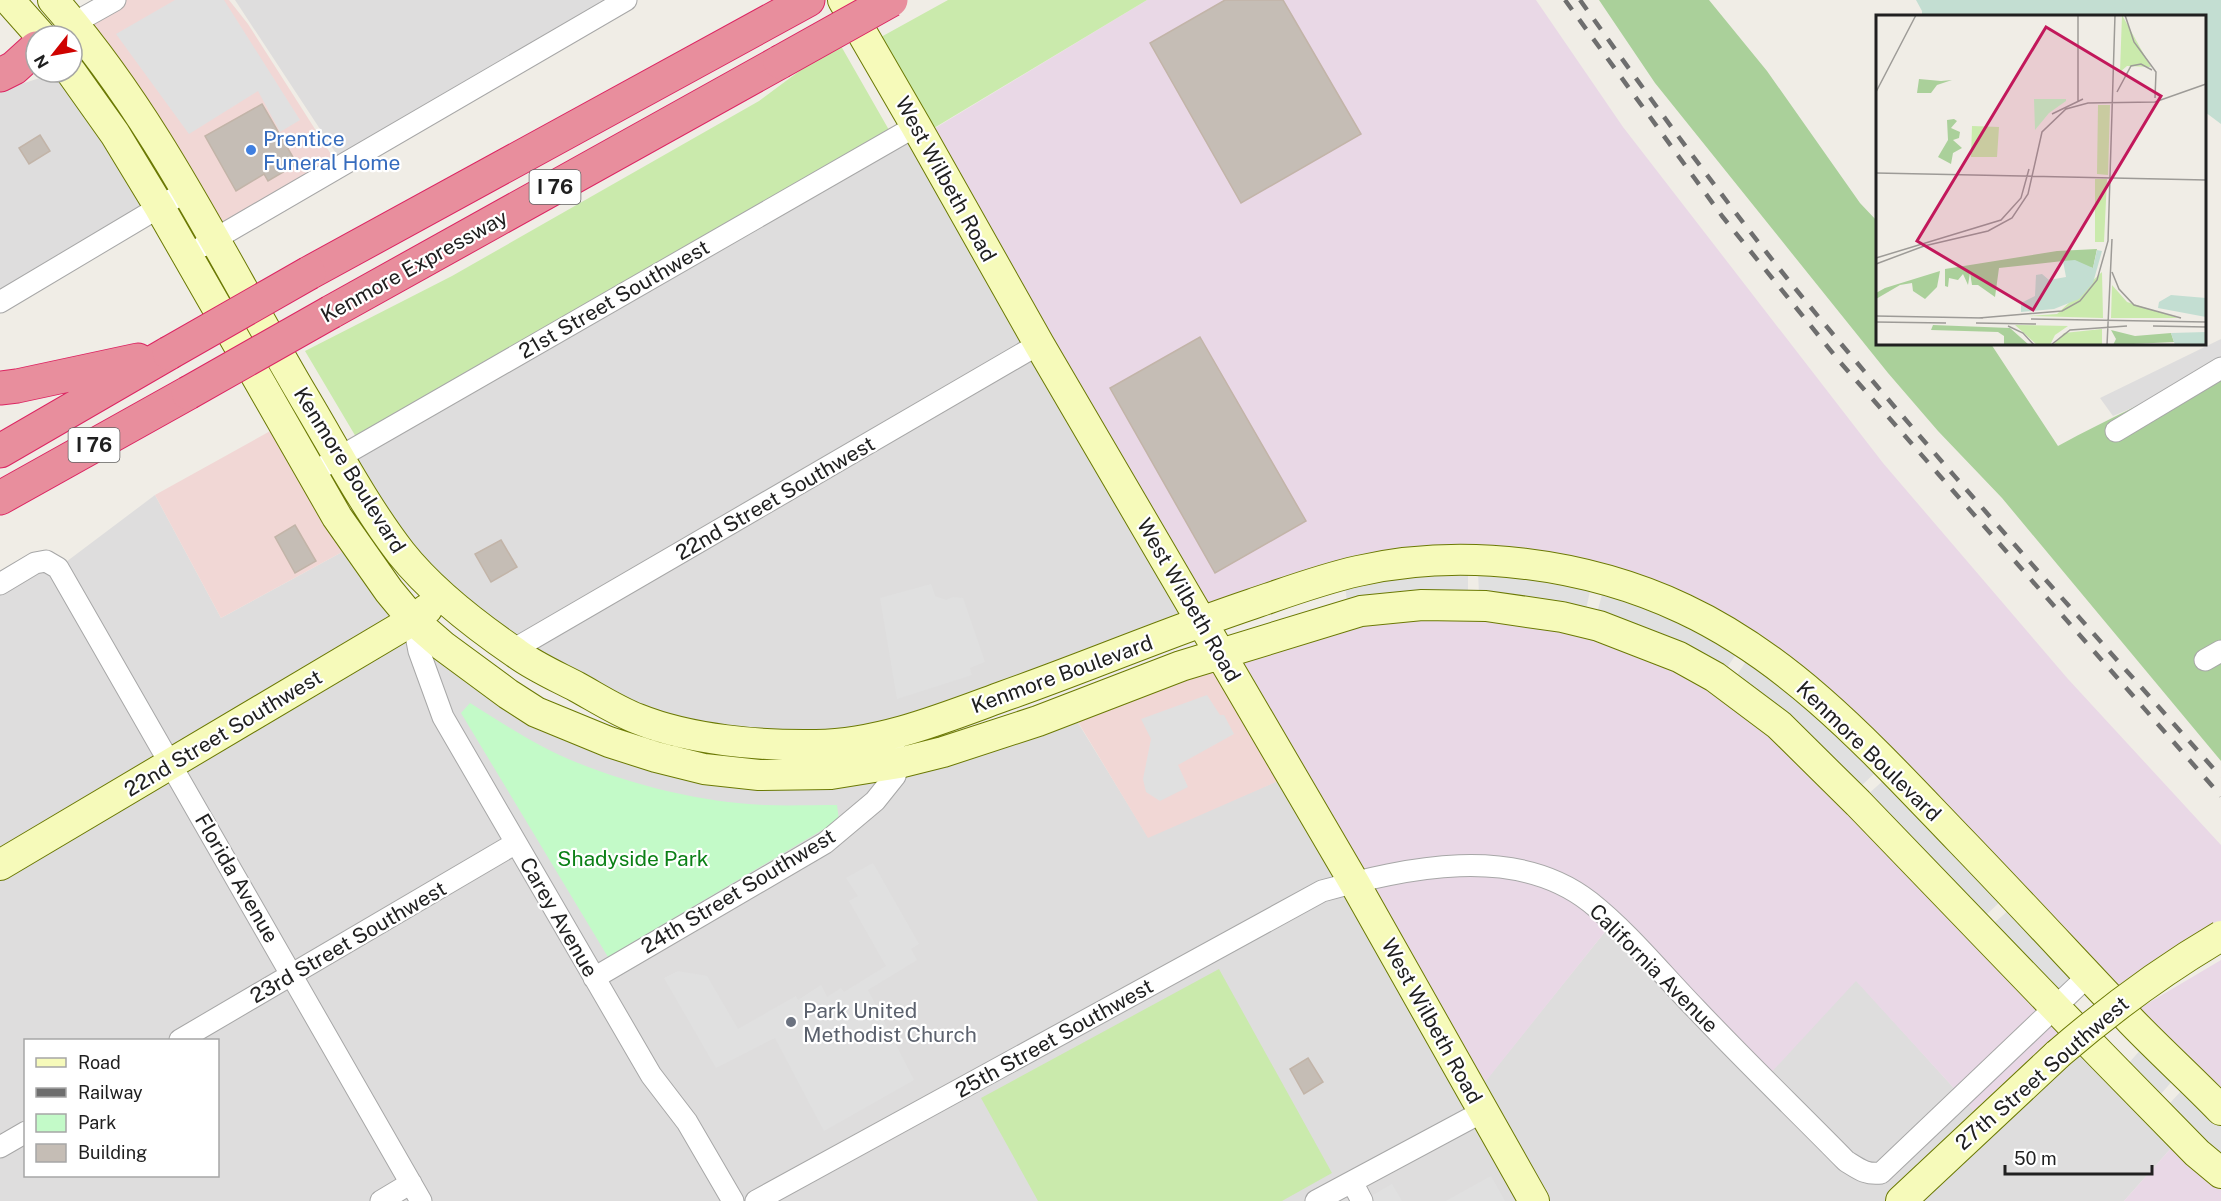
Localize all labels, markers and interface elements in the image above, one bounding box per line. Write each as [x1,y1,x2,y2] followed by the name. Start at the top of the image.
[1876,15,2206,345] inset map
[24,24,84,84] north arrow
[30,51,53,72] text: N
[890,92,1002,266] street label: West Wilbeth Road
[263,126,400,175] place label: Prentice Funeral Home
[244,143,258,157] marker: Prentice Funeral Home
[530,170,580,204] road number: I 76
[316,204,512,328] street label: Kenmore Expressway
[514,234,714,364] street label: 21st Street Southwest
[289,382,411,558] street label: Kenmore Boulevard
[68,428,119,462] road number: I 76
[671,431,879,565] street label: 22nd Street Southwest
[1132,514,1246,686] street label: West Wilbeth Road
[968,630,1156,718] street label: Kenmore Boulevard
[120,664,326,802] street label: 22nd Street Southwest
[1792,676,1946,826] street label: Kenmore Boulevard
[190,809,284,947] street label: Florida Avenue
[636,823,840,959] street label: 24th Street Southwest
[557,846,709,871] park label: Shadyside Park
[515,853,603,981] street label: Carey Avenue
[245,876,451,1008] street label: 23rd Street Southwest
[1584,898,1724,1038] street label: California Avenue
[1376,934,1488,1108] street label: West Wilbeth Road
[951,973,1157,1103] street label: 25th Street Southwest
[1950,991,2134,1155] street label: 27th Street Southwest
[803,998,977,1047] place label: Park United Methodist Church
[784,1015,798,1029] marker: Park United Methodist Church
[24,1039,219,1177] legend
[78,1052,121,1073] text: Road
[78,1082,143,1103] text: Railway
[78,1112,116,1133] text: Park
[2005,1138,2152,1176] scale bar
[78,1142,147,1163] text: Building
[2014,1148,2057,1169] text: 50 m

